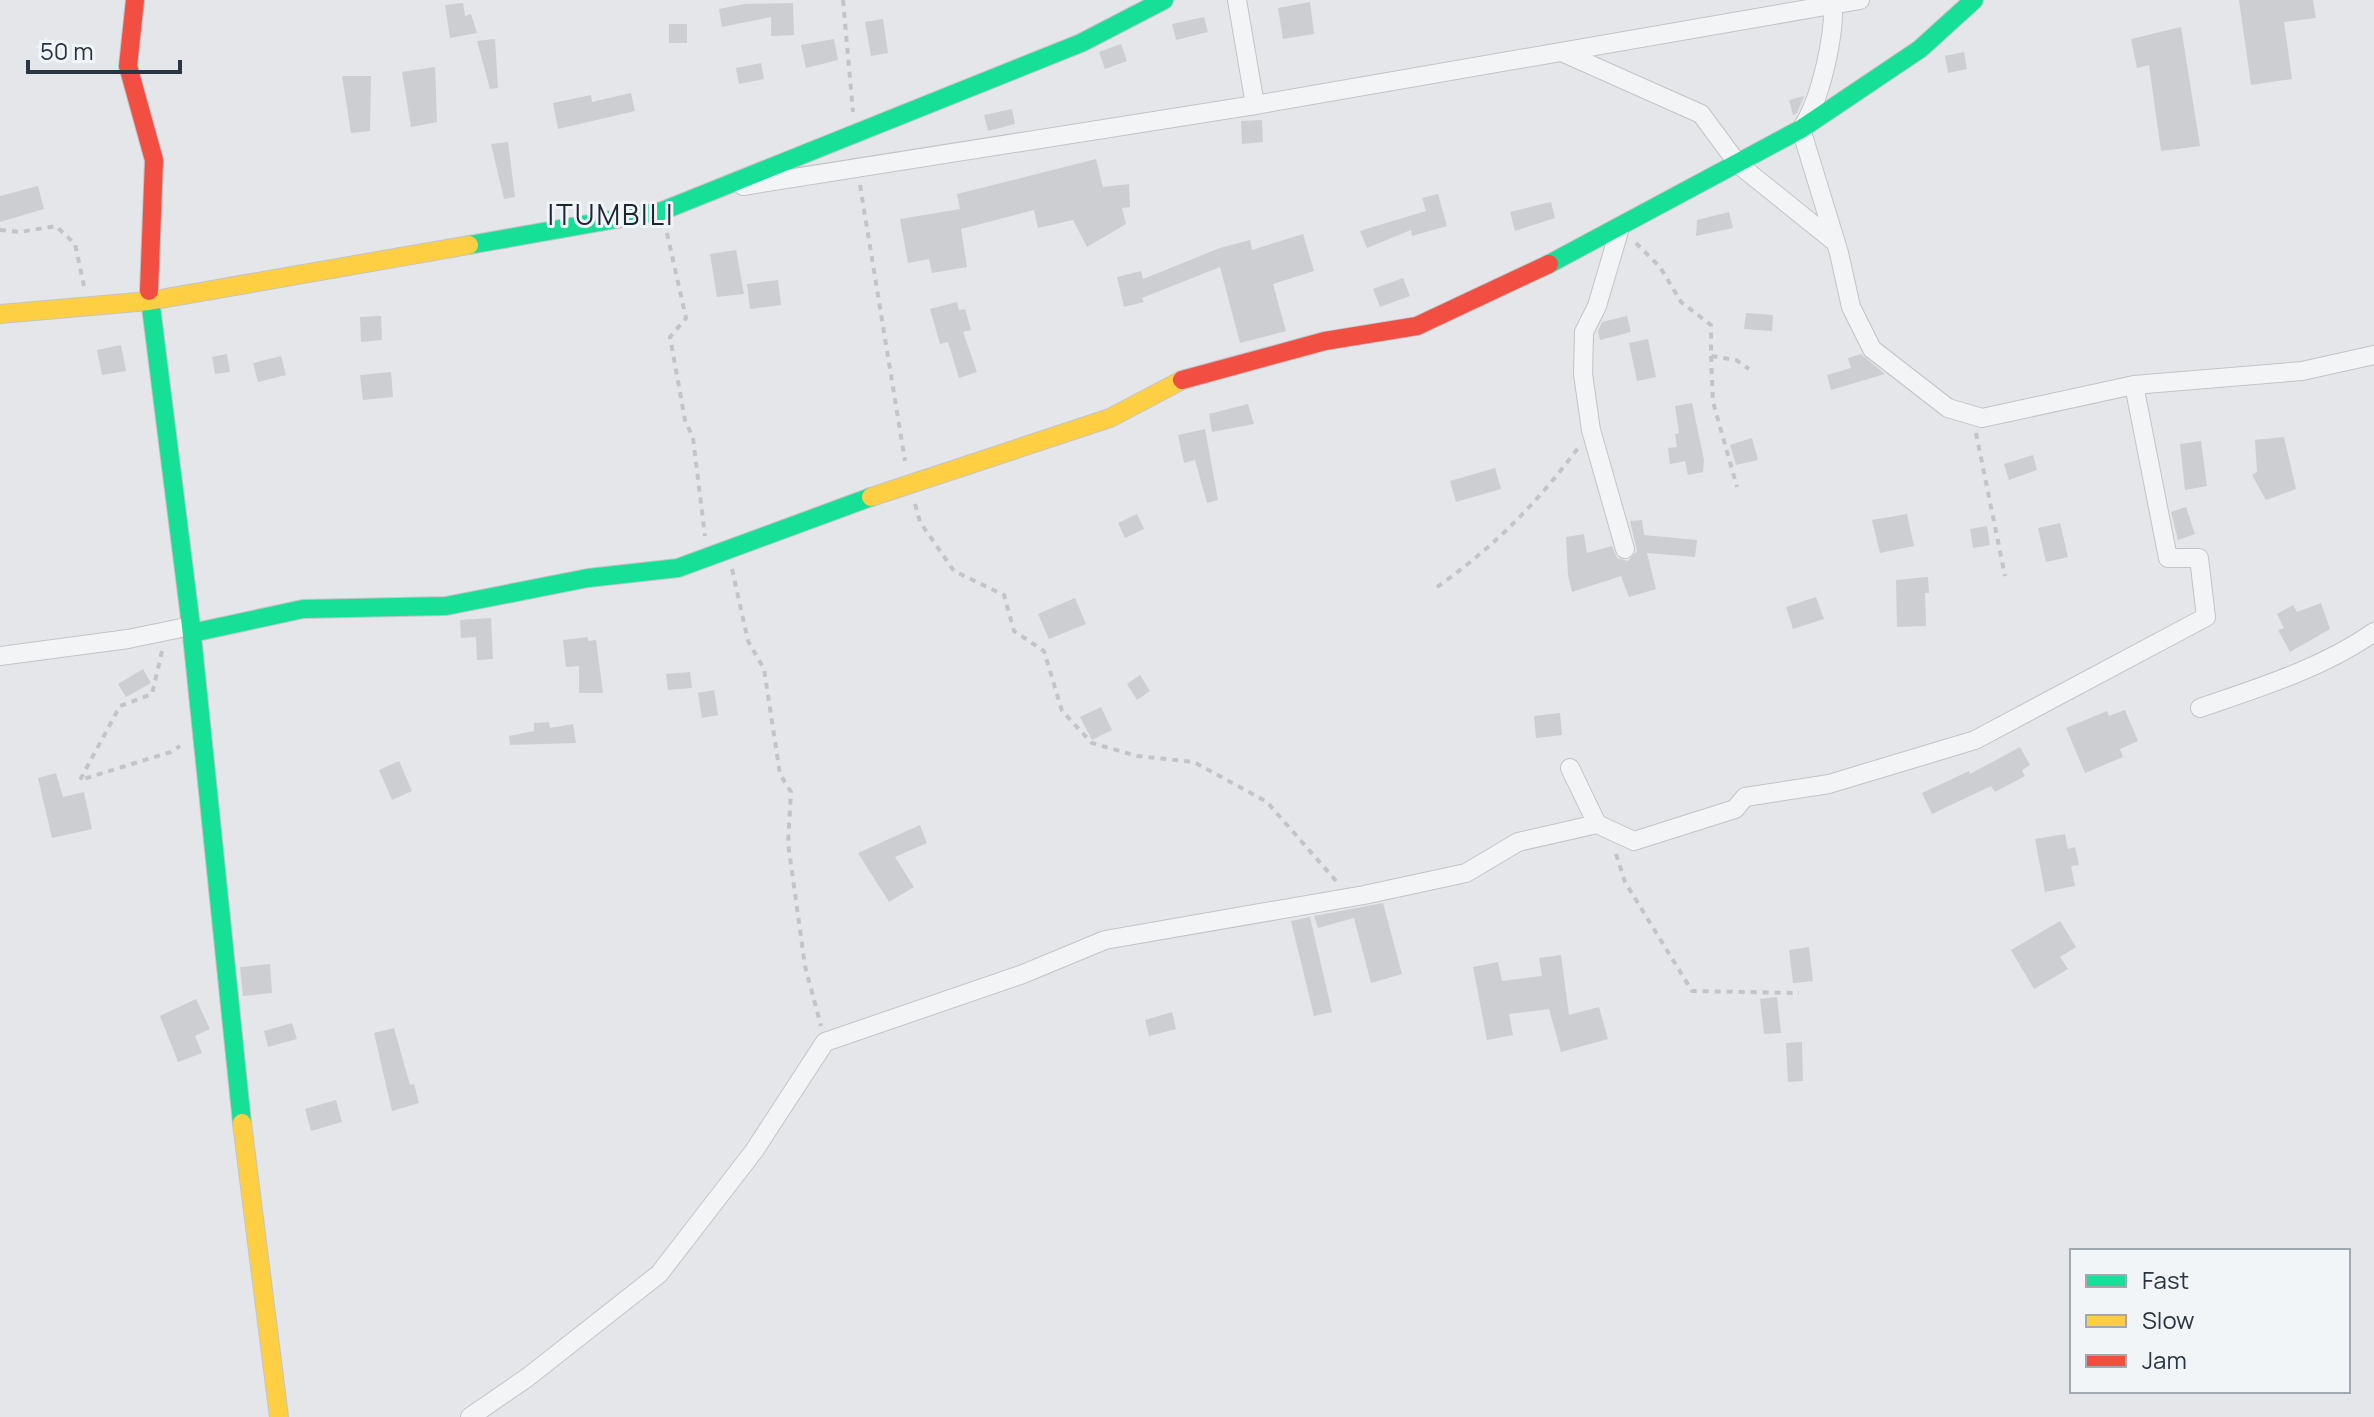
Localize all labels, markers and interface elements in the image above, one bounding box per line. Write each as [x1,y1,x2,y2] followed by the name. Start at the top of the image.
[28,24,180,74] scale bar
[40,34,94,67] text: 50 m
[548,195,674,233] district label: ITUMBILI
[2070,1249,2350,1393] legend
[2142,1263,2189,1296] text: Fast
[2142,1303,2195,1336] text: Slow
[2142,1343,2187,1376] text: Jam

